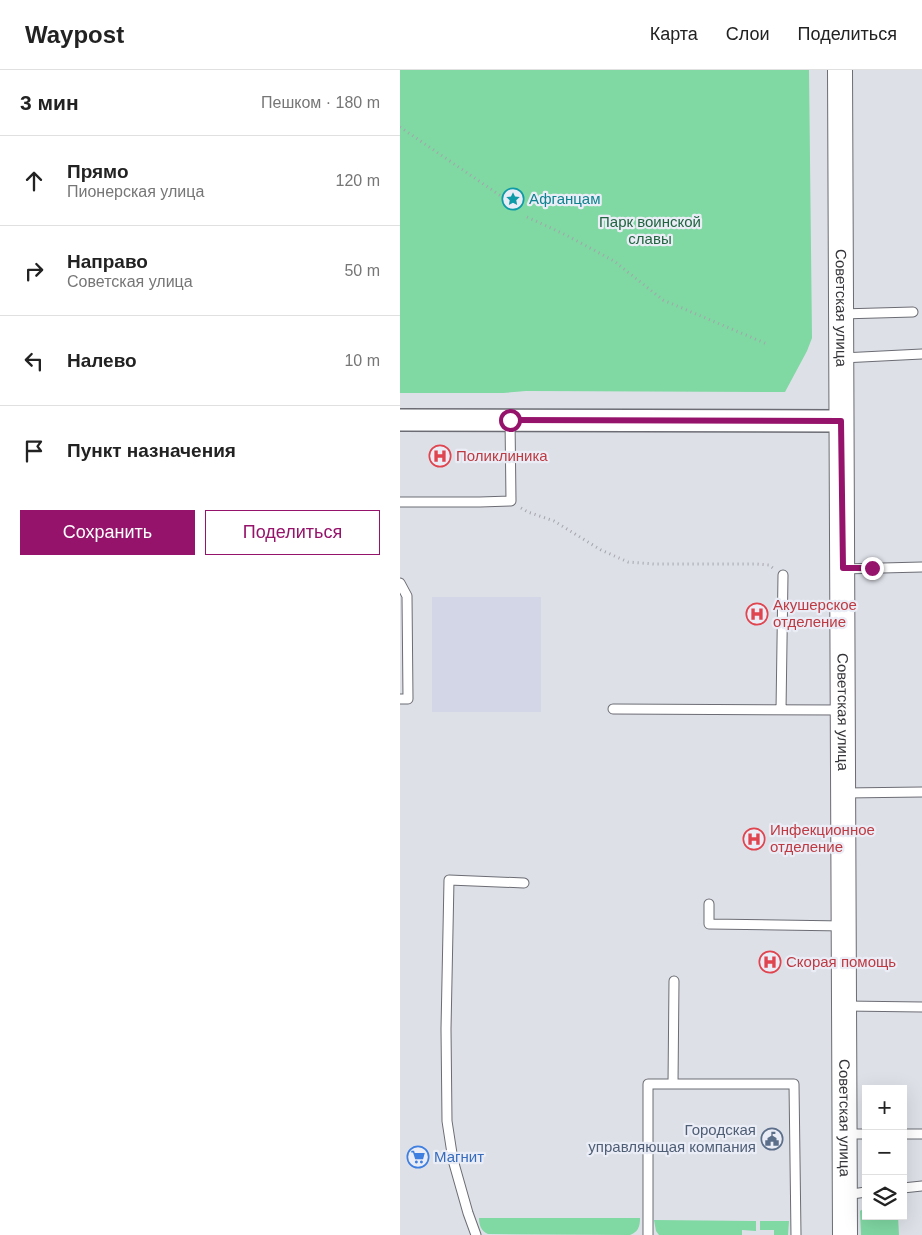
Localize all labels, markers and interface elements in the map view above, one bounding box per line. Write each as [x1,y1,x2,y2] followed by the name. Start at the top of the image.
[25,21,124,48] text: Waypost
[650,24,698,44] text: Карта
[726,24,770,44] text: Слои
[798,24,897,44] text: Поделиться
[20,91,79,114] text: 3 мин
[261,94,380,111] text: Пешком · 180 m
[67,161,129,182] text: Прямо
[20,167,48,195] icon: ahead
[336,172,380,189] text: 120 m
[67,183,204,200] text: Пионерская улица
[501,187,525,211] place icon: Афганцам
[529,190,601,207] place label: Афганцам
[599,213,701,247] park label: Парк воинской славы
[833,249,850,368] street label: Советская улица
[67,251,148,272] text: Направо
[20,257,48,285] icon: right
[344,262,380,279] text: 50 m
[67,273,193,290] text: Советская улица
[20,347,48,375] icon: left
[67,350,137,371] text: Налево
[344,352,380,369] text: 10 m
[499,409,522,432] route start
[20,437,48,465] icon: arrive
[67,440,236,461] text: Пункт назначения
[428,444,452,468] hospital icon: Поликлиника
[456,447,548,464] place label: Поликлиника
[20,510,195,555] button: Сохранить
[205,510,380,555] button: Поделиться
[861,557,884,580] route end
[773,596,857,630] place label: Акушерское отделение
[745,602,769,626] hospital icon: Акушерское отделение
[835,653,852,772] street label: Советская улица
[770,821,875,855] place label: Инфекционное отделение
[742,827,766,851] hospital icon: Инфекционное отделение
[758,950,782,974] hospital icon: Скорая помощь
[786,953,896,970] place label: Скорая помощь
[836,1059,854,1178] street label: Советская улица
[862,1085,907,1220] map controls
[862,1085,907,1130] button: +
[588,1121,756,1155] place label: Городская управляющая компания
[760,1127,784,1151] public building icon: Городская управляющая компания
[862,1130,907,1175] button: −
[406,1145,430,1169] supermarket icon: Магнит
[434,1148,484,1165] place label: Магнит
[862,1175,907,1220] button: layers

